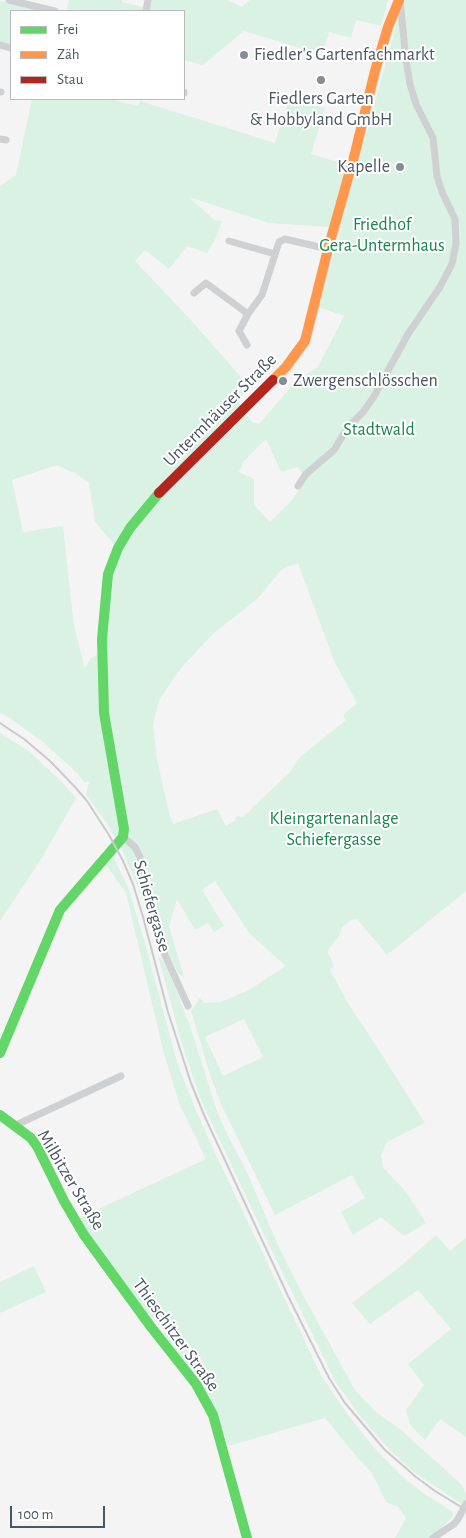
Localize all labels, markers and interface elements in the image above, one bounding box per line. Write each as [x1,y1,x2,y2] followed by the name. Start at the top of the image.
[10,10,185,100] legend
[57,22,78,37] text: Frei
[254,44,435,66] place label: Fiedler's Gartenfachmarkt
[57,47,80,62] text: Zäh
[238,49,250,61] marker: Fiedler's Gartenfachmarkt
[57,72,83,87] text: Stau
[315,74,327,86] marker: Fiedlers Garten & Hobbyland GmbH
[250,88,392,130] place label: Fiedlers Garten & Hobbyland GmbH
[337,156,390,178] place label: Kapelle
[394,161,406,173] marker: Kapelle
[319,214,445,256] park label: Friedhof Gera-Untermhaus
[159,349,281,471] street label: Untermhäuser Straße
[293,370,438,392] place label: Zwergenschlösschen
[277,375,289,387] marker: Zwergenschlösschen
[343,419,415,441] park label: Stadtwald
[269,808,399,851] park label: Kleingartenanlage Schiefergasse
[129,857,175,955] street label: Schiefergasse
[33,1126,109,1234] street label: Milbitzer Straße
[128,1274,224,1396] street label: Thieschitzer Straße
[12,1496,108,1528] scale bar
[18,1507,53,1522] text: 100 m

